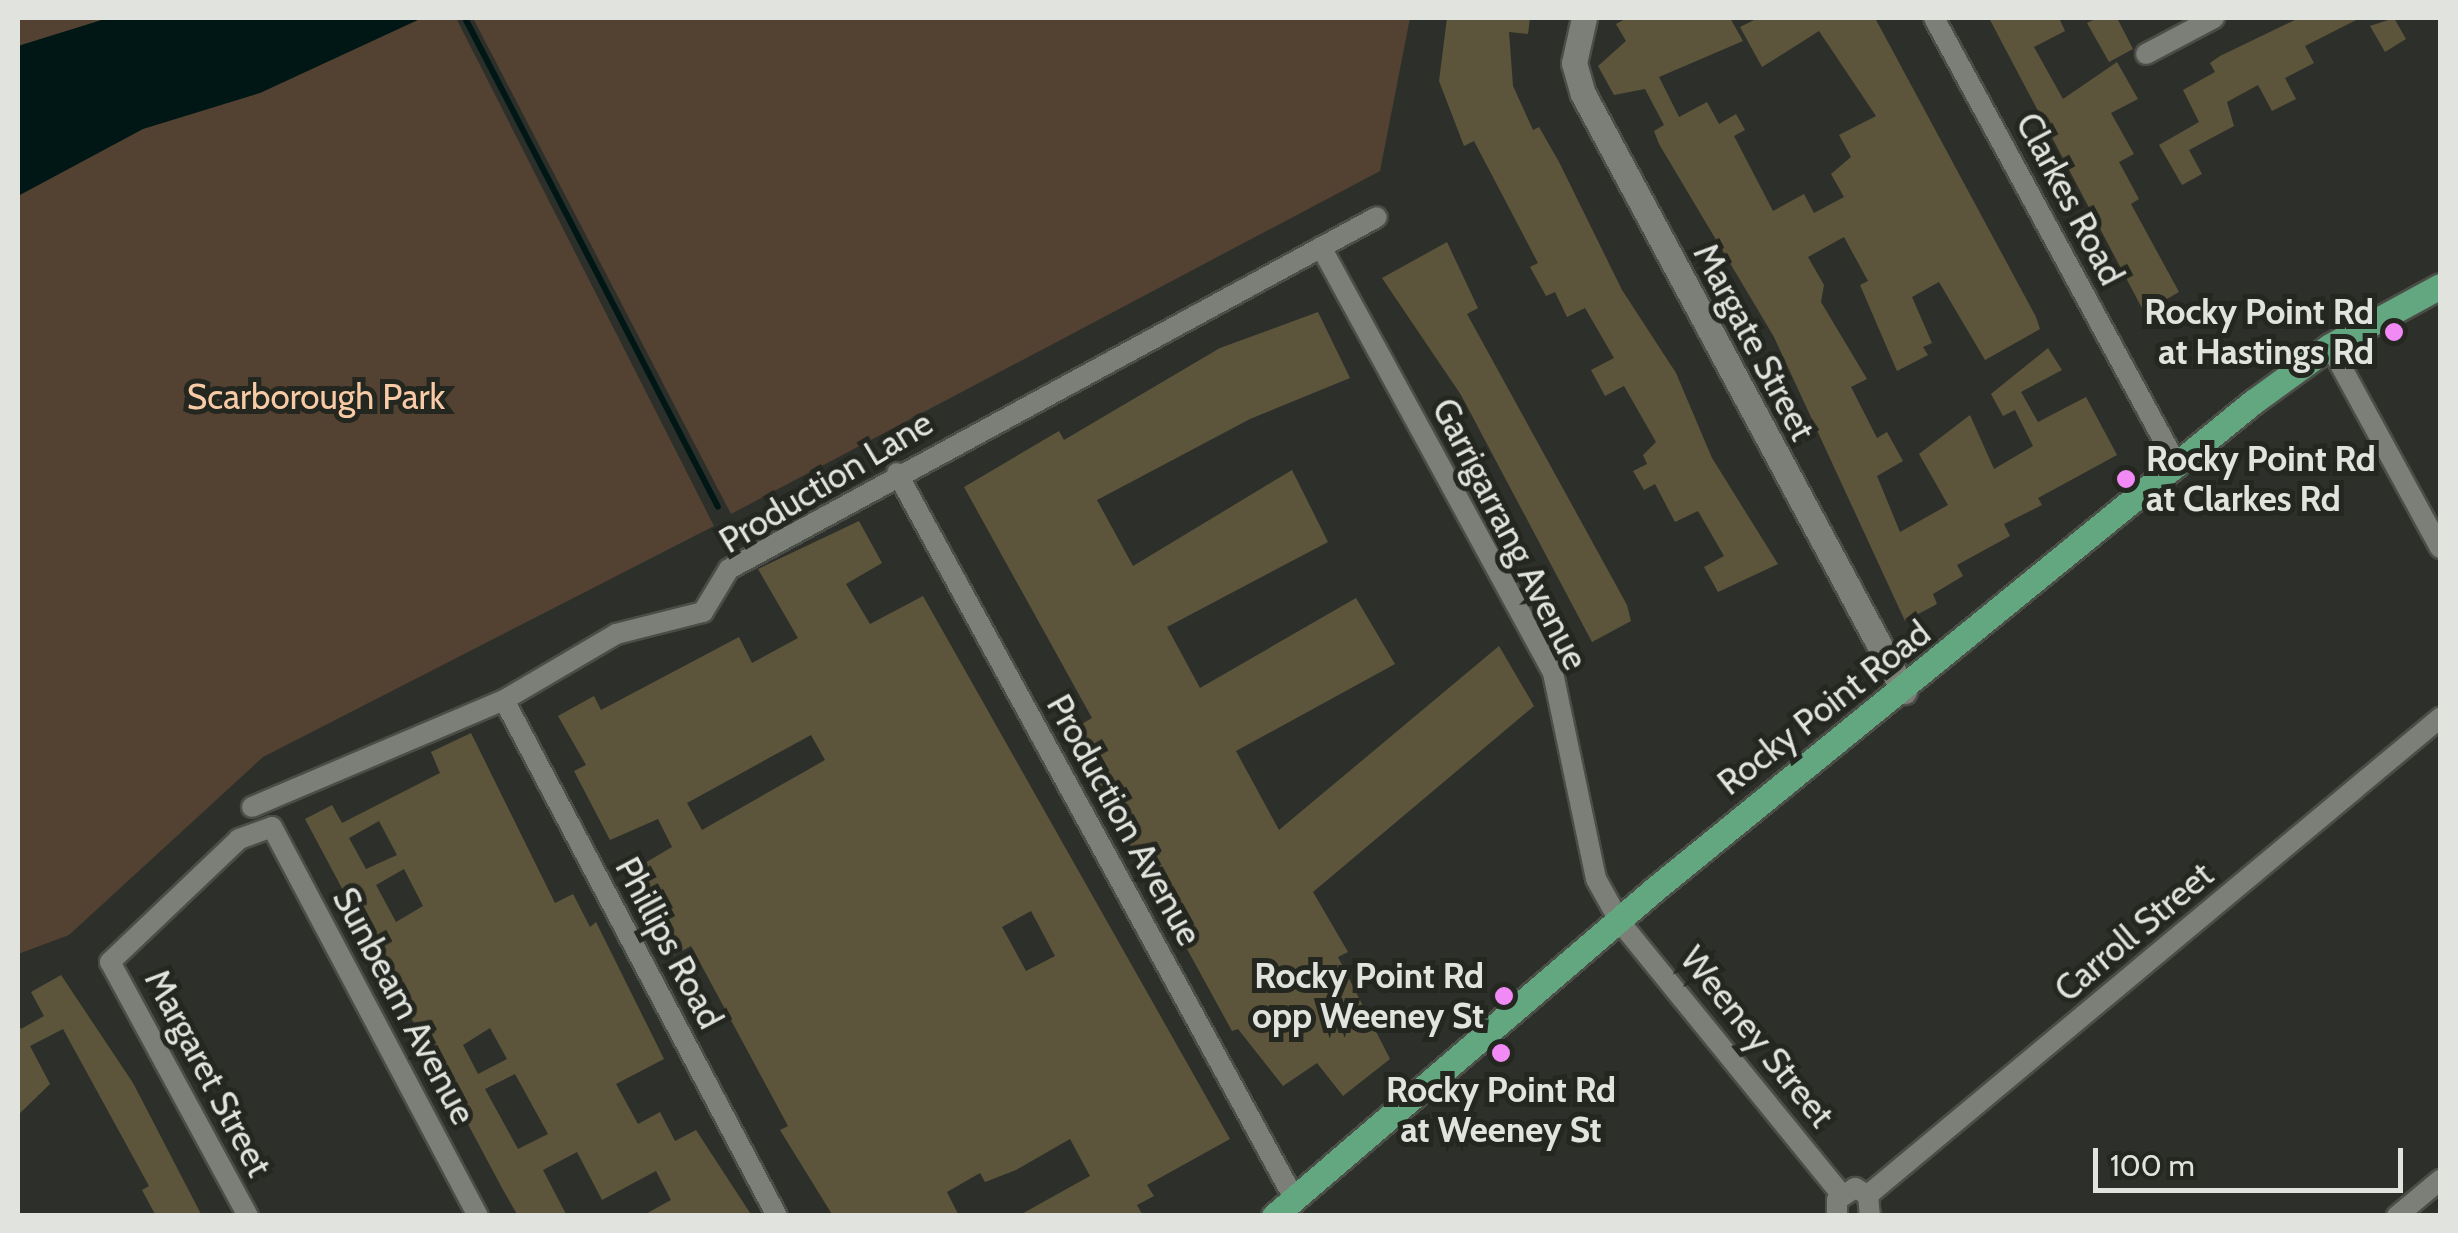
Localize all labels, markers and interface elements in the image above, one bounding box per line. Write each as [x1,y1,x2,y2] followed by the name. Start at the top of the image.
[2007,106,2133,292] street label: Clarkes Road
[1684,236,1824,448] street label: Margate Street
[2144,291,2374,373] place label: Rocky Point Rd at Hastings Rd
[2383,321,2405,343] marker: Rocky Point Rd at Hastings Rd
[187,376,445,418] park label: Scarborough Park
[1424,391,1596,677] street label: Garrigarrang Avenue
[712,402,940,562] street label: Production Lane
[2146,438,2376,520] place label: Rocky Point Rd at Clarkes Rd
[2115,468,2137,490] marker: Rocky Point Rd at Clarkes Rd
[1709,612,1939,804] street label: Rocky Point Road
[1038,687,1210,953] street label: Production Avenue
[606,850,732,1036] street label: Phillips Road
[2046,854,2222,1010] street label: Carroll Street
[324,881,484,1131] street label: Sunbeam Avenue
[1671,938,1843,1136] street label: Weeney Street
[1252,955,1484,1037] place label: Rocky Point Rd opp Weeney St
[136,962,280,1184] street label: Margaret Street
[1493,985,1515,1007] marker: Rocky Point Rd opp Weeney St
[1490,1042,1512,1064] marker: Rocky Point Rd at Weeney St
[1386,1069,1616,1151] place label: Rocky Point Rd at Weeney St
[2098,1128,2408,1190] scale bar
[2110,1147,2195,1184] text: 100 m

